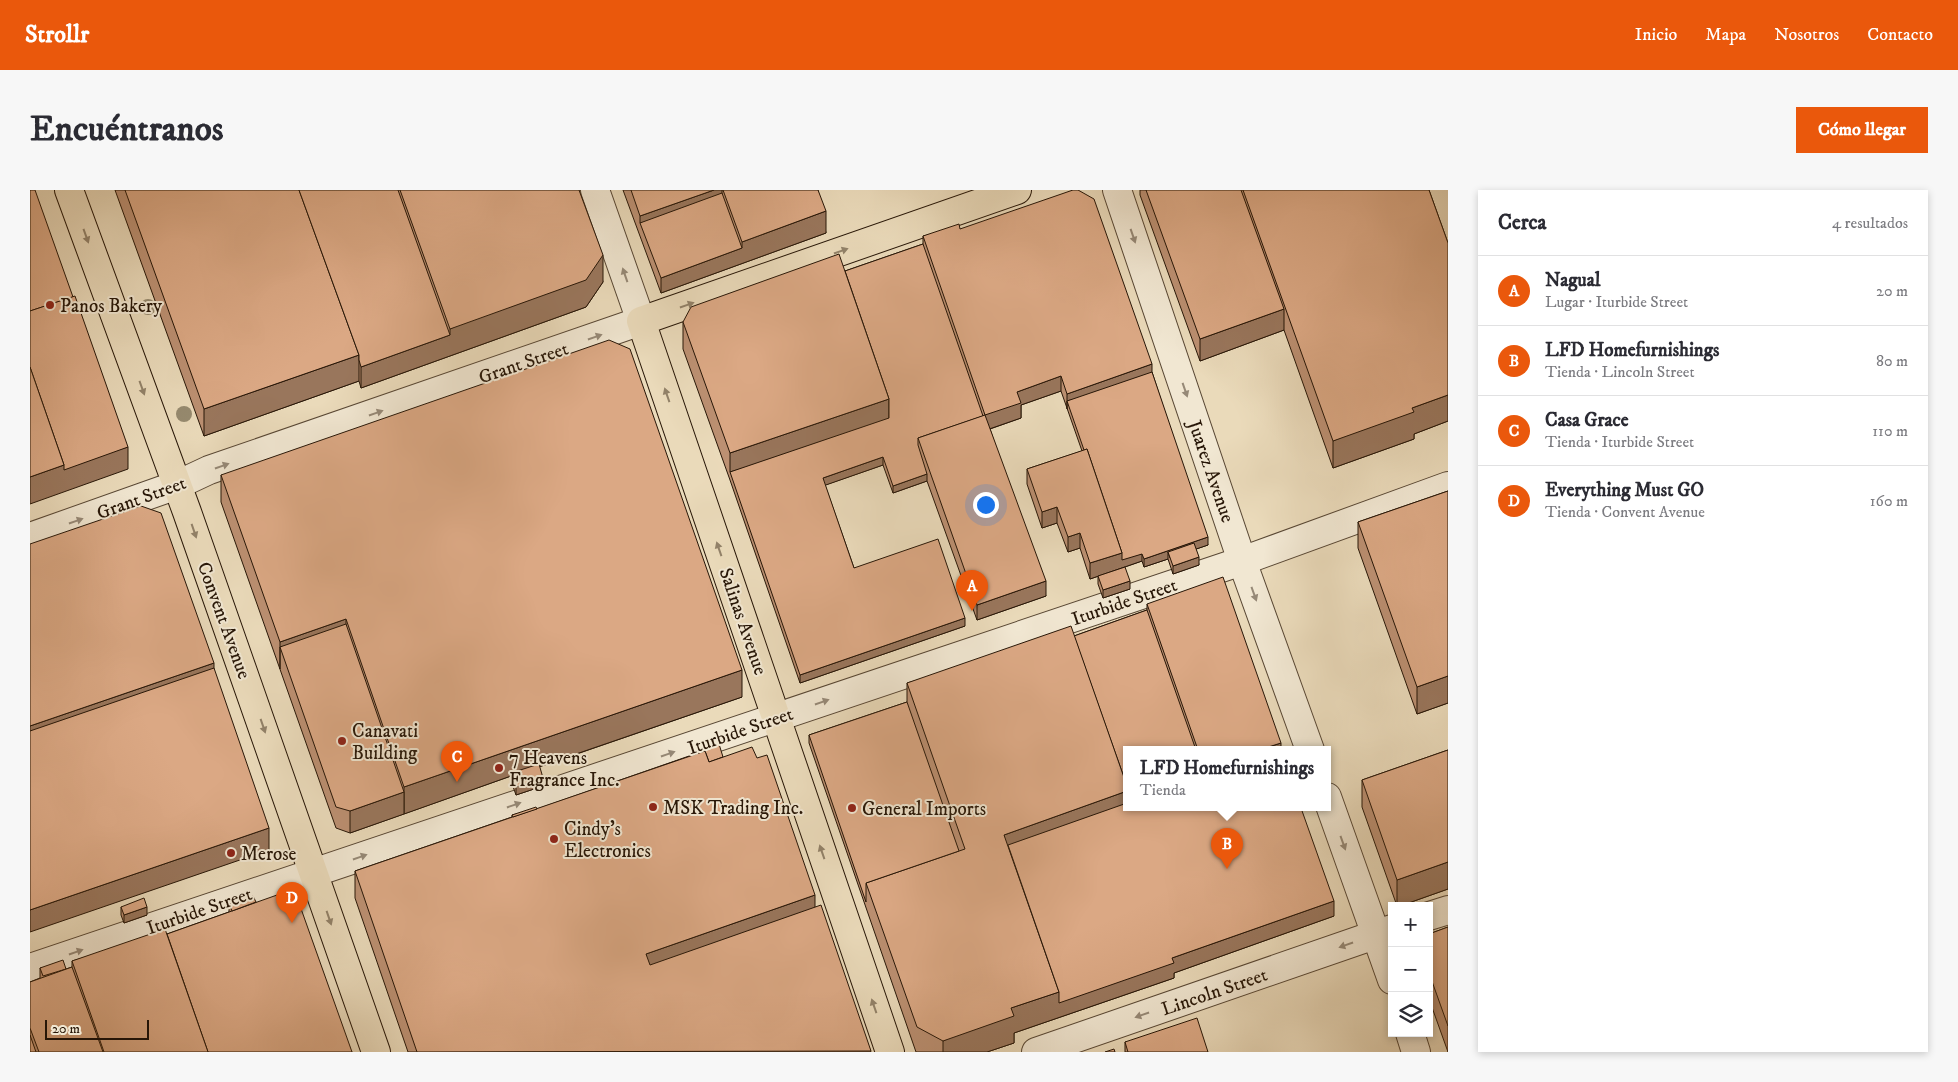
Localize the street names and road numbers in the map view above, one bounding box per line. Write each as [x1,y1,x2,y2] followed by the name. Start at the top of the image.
[476,337,571,389] street label: Grant Street
[1182,416,1239,526] street label: Juarez Avenue
[94,472,189,525] street label: Grant Street
[192,559,255,682] street label: Convent Avenue
[714,565,772,678] street label: Salinas Avenue
[1069,574,1180,631] street label: Iturbide Street
[685,703,796,760] street label: Iturbide Street
[144,883,255,940] street label: Iturbide Street
[1159,964,1270,1021] street label: Lincoln Street

